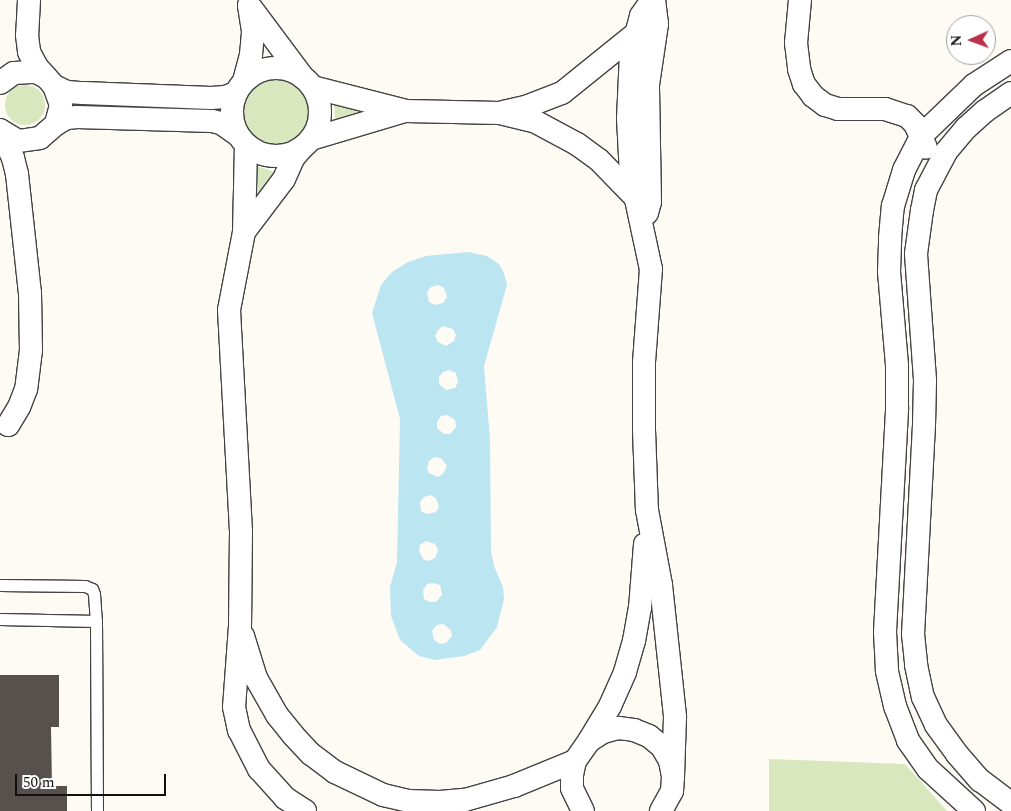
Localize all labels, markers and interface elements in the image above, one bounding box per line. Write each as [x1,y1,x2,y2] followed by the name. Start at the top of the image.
[946,15,996,65] north arrow
[946,34,967,47] text: N
[18,764,169,796] scale bar
[23,771,55,794] text: 50 m

